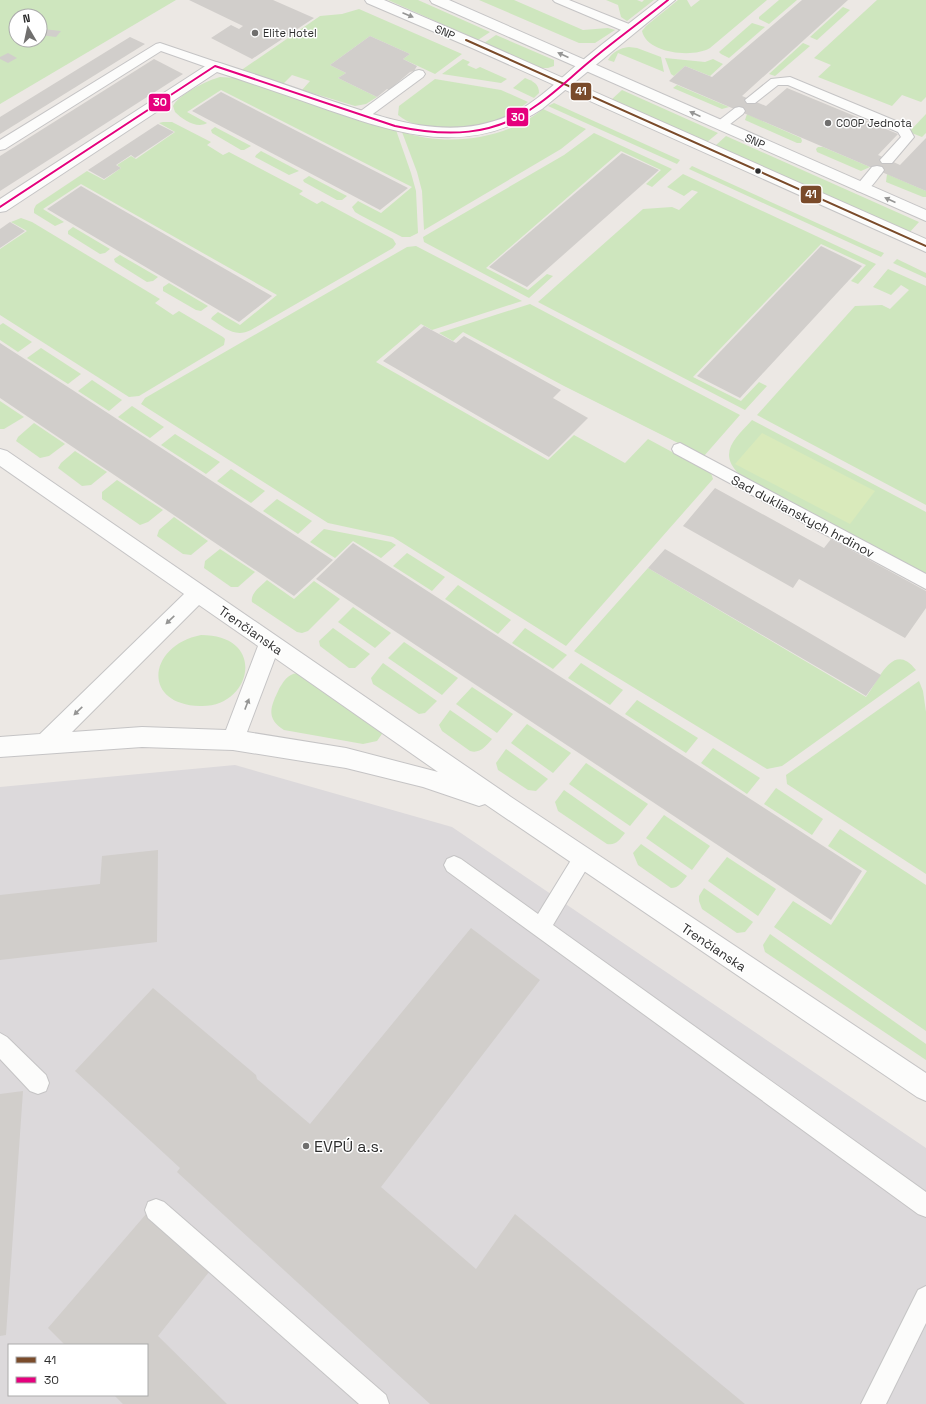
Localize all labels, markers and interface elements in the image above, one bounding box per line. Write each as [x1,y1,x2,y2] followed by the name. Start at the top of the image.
[8,8,48,48] north arrow
[22,11,31,26] text: N
[402,13,414,19] one-way arrow
[433,22,458,43] street label: SNP
[263,26,317,40] place label: Elite Hotel
[250,28,260,38] marker: Elite Hotel
[558,52,569,58] one-way arrow
[570,82,592,101] line badge: 41
[575,84,587,98] text: 41
[148,93,171,112] line badge: 30
[153,95,167,109] text: 30
[506,107,529,127] line badge: 30
[511,110,525,124] text: 30
[688,110,700,116] one-way arrow
[836,116,912,130] place label: COOP Jednota
[823,118,833,128] marker: COOP Jednota
[743,130,768,152] street label: SNP
[753,166,763,176] unlabelled marker
[800,185,822,204] line badge: 41
[805,187,817,201] text: 41
[885,197,896,203] one-way arrow
[728,471,877,561] street label: Sad duklianskych hrdinov
[215,602,287,659] street label: Trenčianska
[165,616,175,625] one-way arrow
[244,697,250,709] one-way arrow
[73,707,83,716] one-way arrow
[678,920,750,976] street label: Trenčianska
[314,1136,383,1157] place label: EVPÚ a.s.
[301,1141,311,1151] marker: EVPÚ a.s.
[8,1344,148,1396] legend
[44,1352,56,1368] text: 41
[44,1372,59,1388] text: 30

